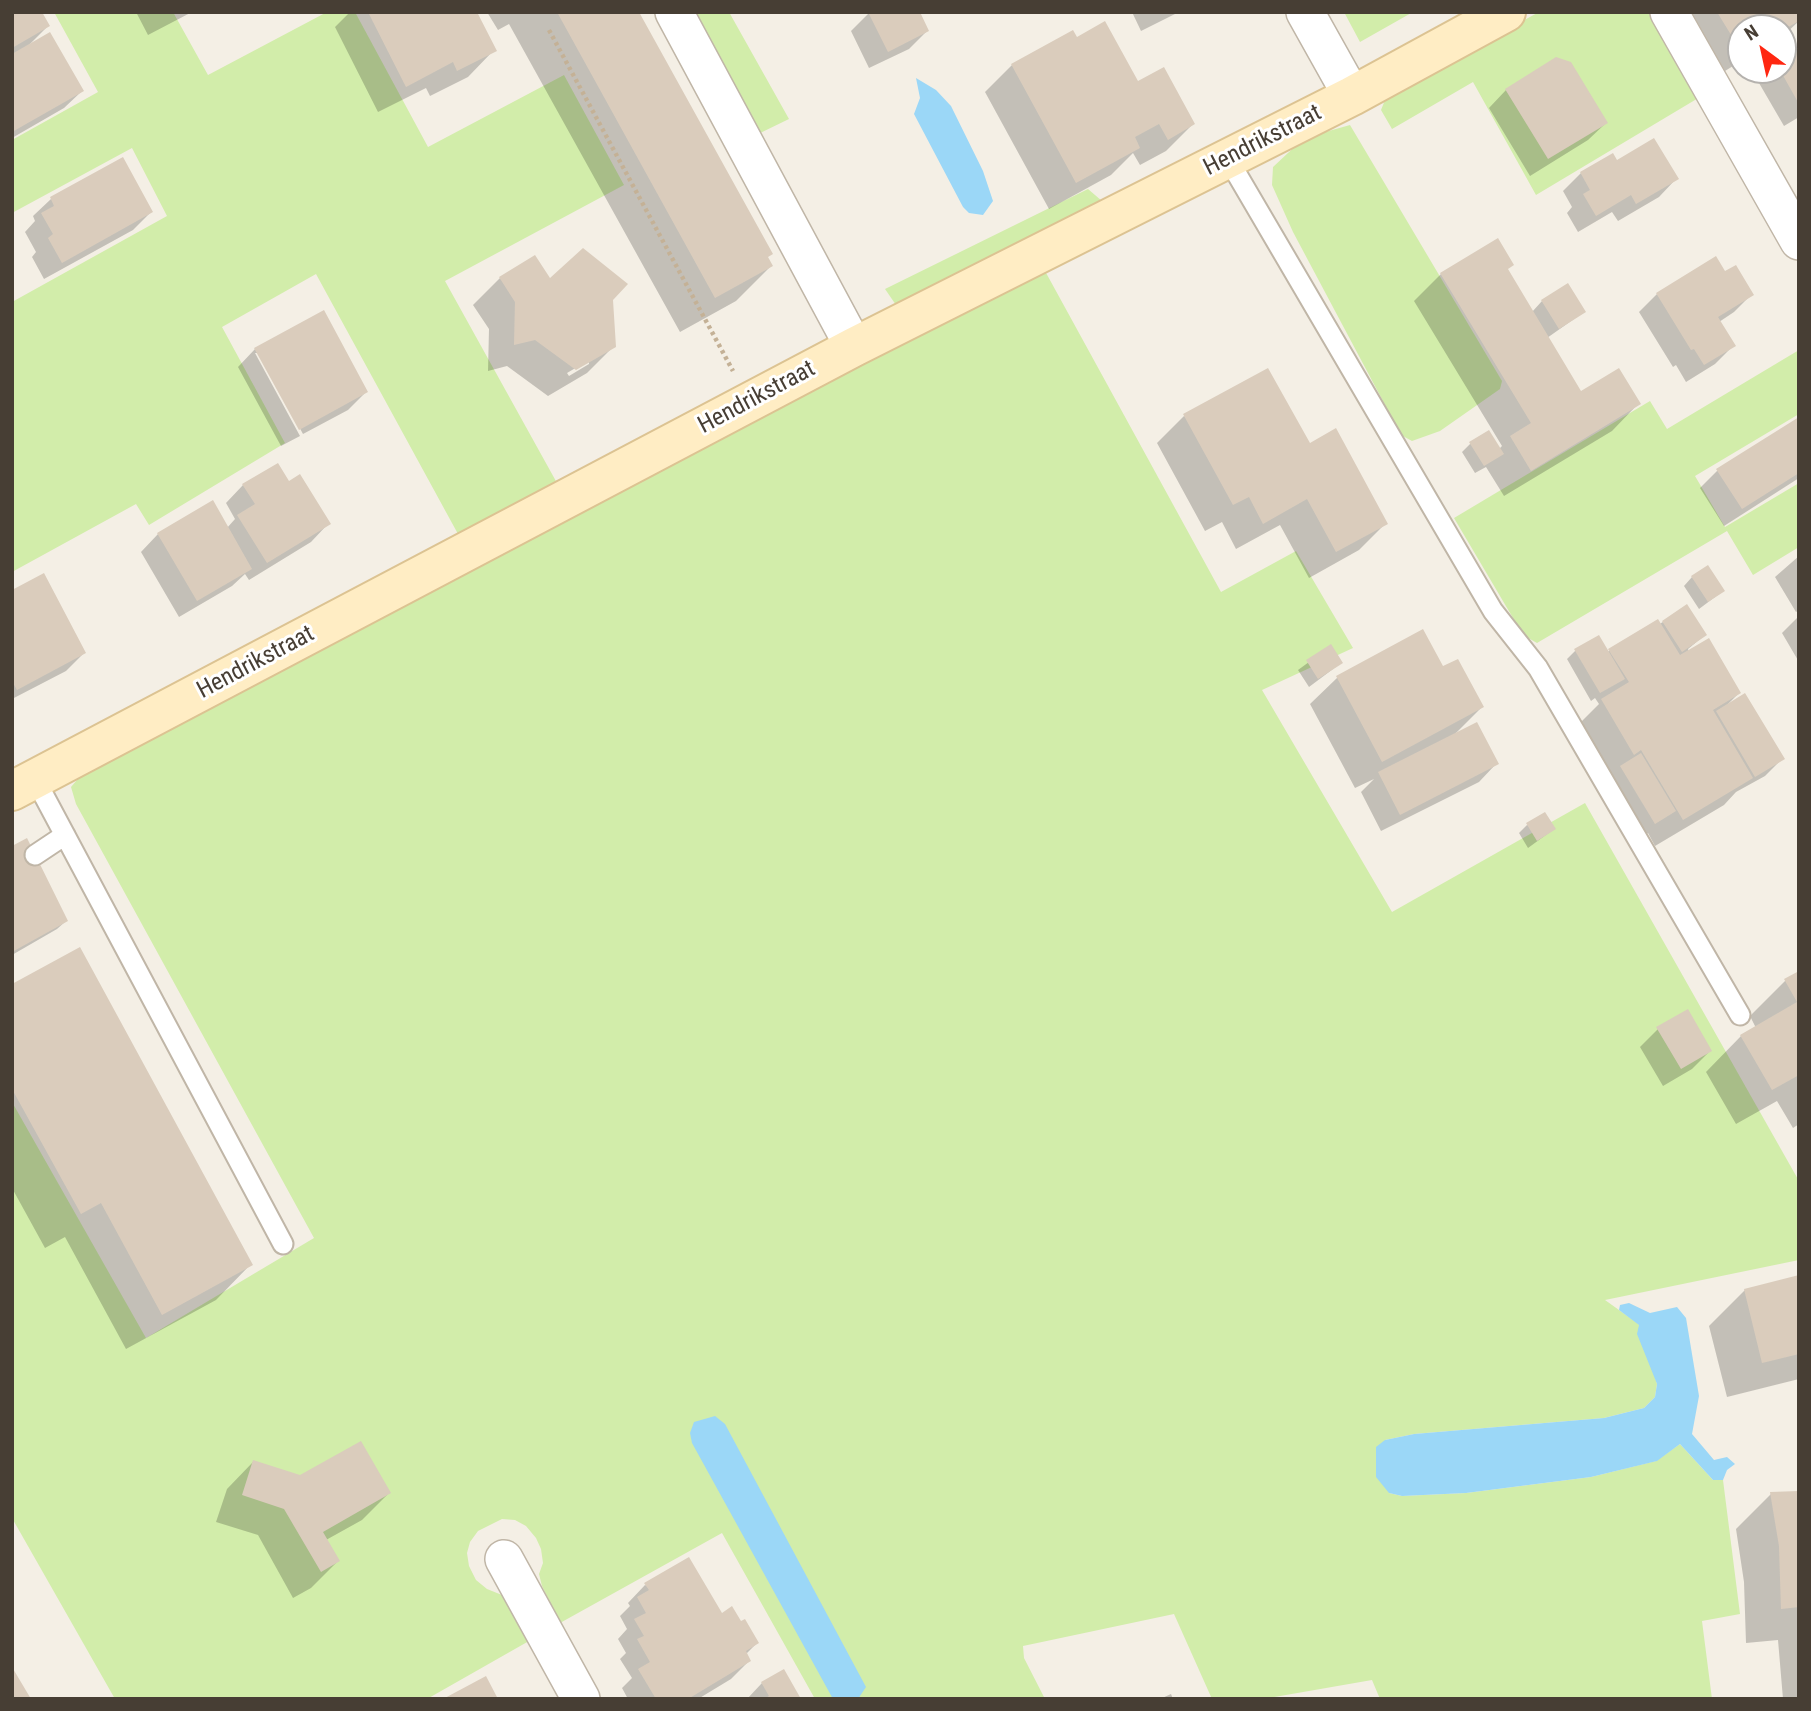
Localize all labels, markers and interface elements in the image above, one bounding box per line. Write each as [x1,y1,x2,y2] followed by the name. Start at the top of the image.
[1727,14,1797,84] north arrow
[1740,20,1763,45] text: N
[1199,99,1327,183] street label: Hendrikstraat
[694,355,820,441] street label: Hendrikstraat
[193,620,319,706] street label: Hendrikstraat

